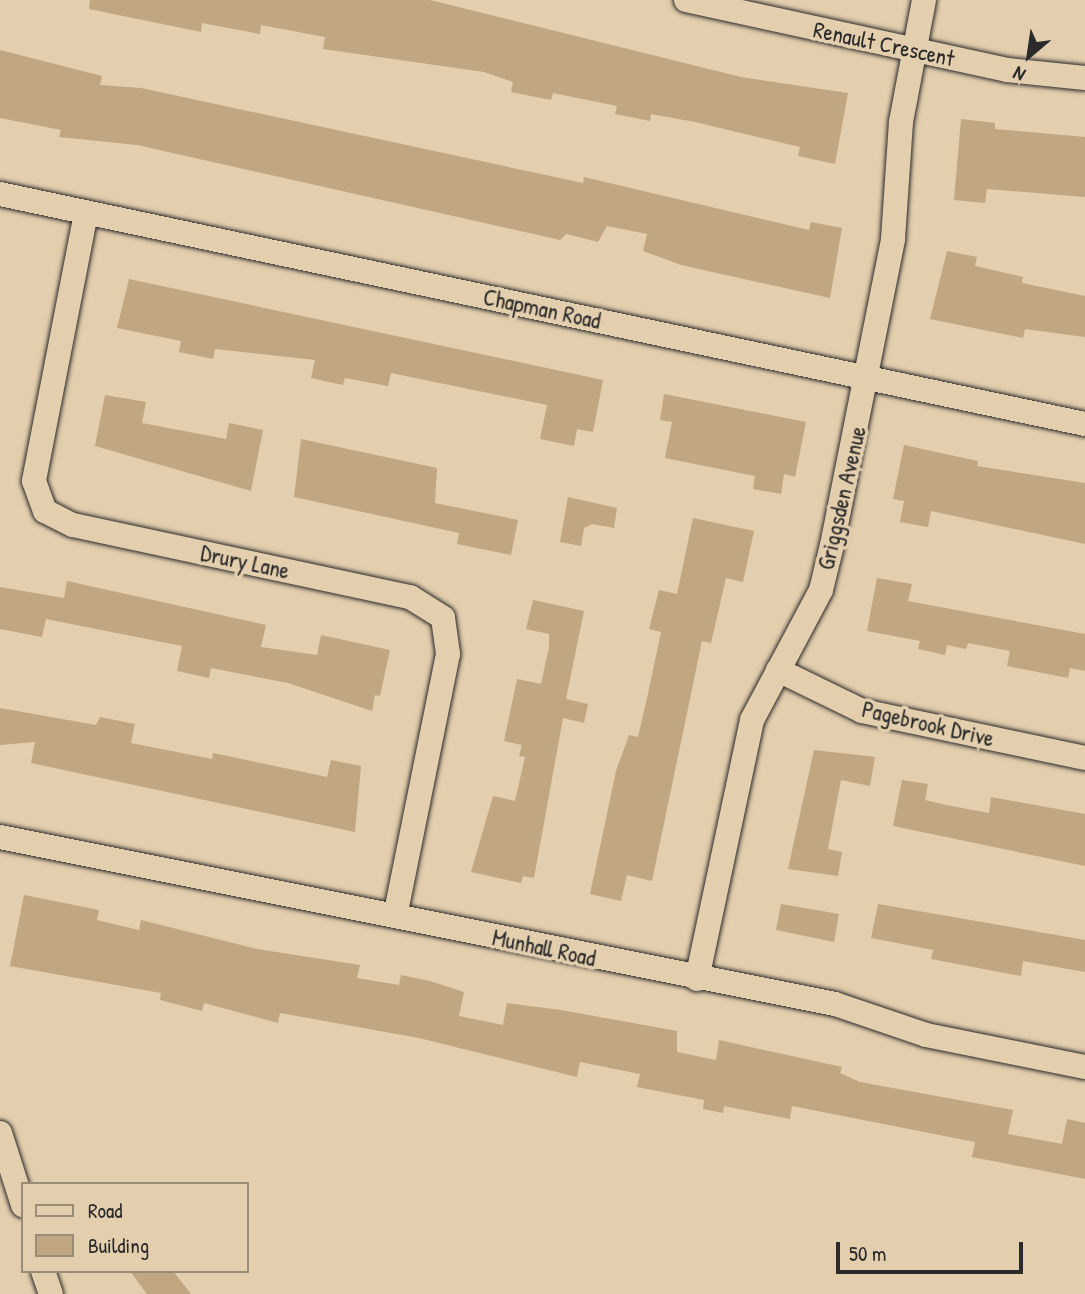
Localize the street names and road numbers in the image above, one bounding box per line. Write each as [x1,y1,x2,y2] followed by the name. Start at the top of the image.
[811,16,957,72] street label: Renault Crescent
[481,283,603,335] street label: Chapman Road
[812,424,872,572] street label: Griggsden Avenue
[198,539,292,585] street label: Drury Lane
[859,695,997,753] street label: Pagebrook Drive
[490,924,598,972] street label: Munhall Road

